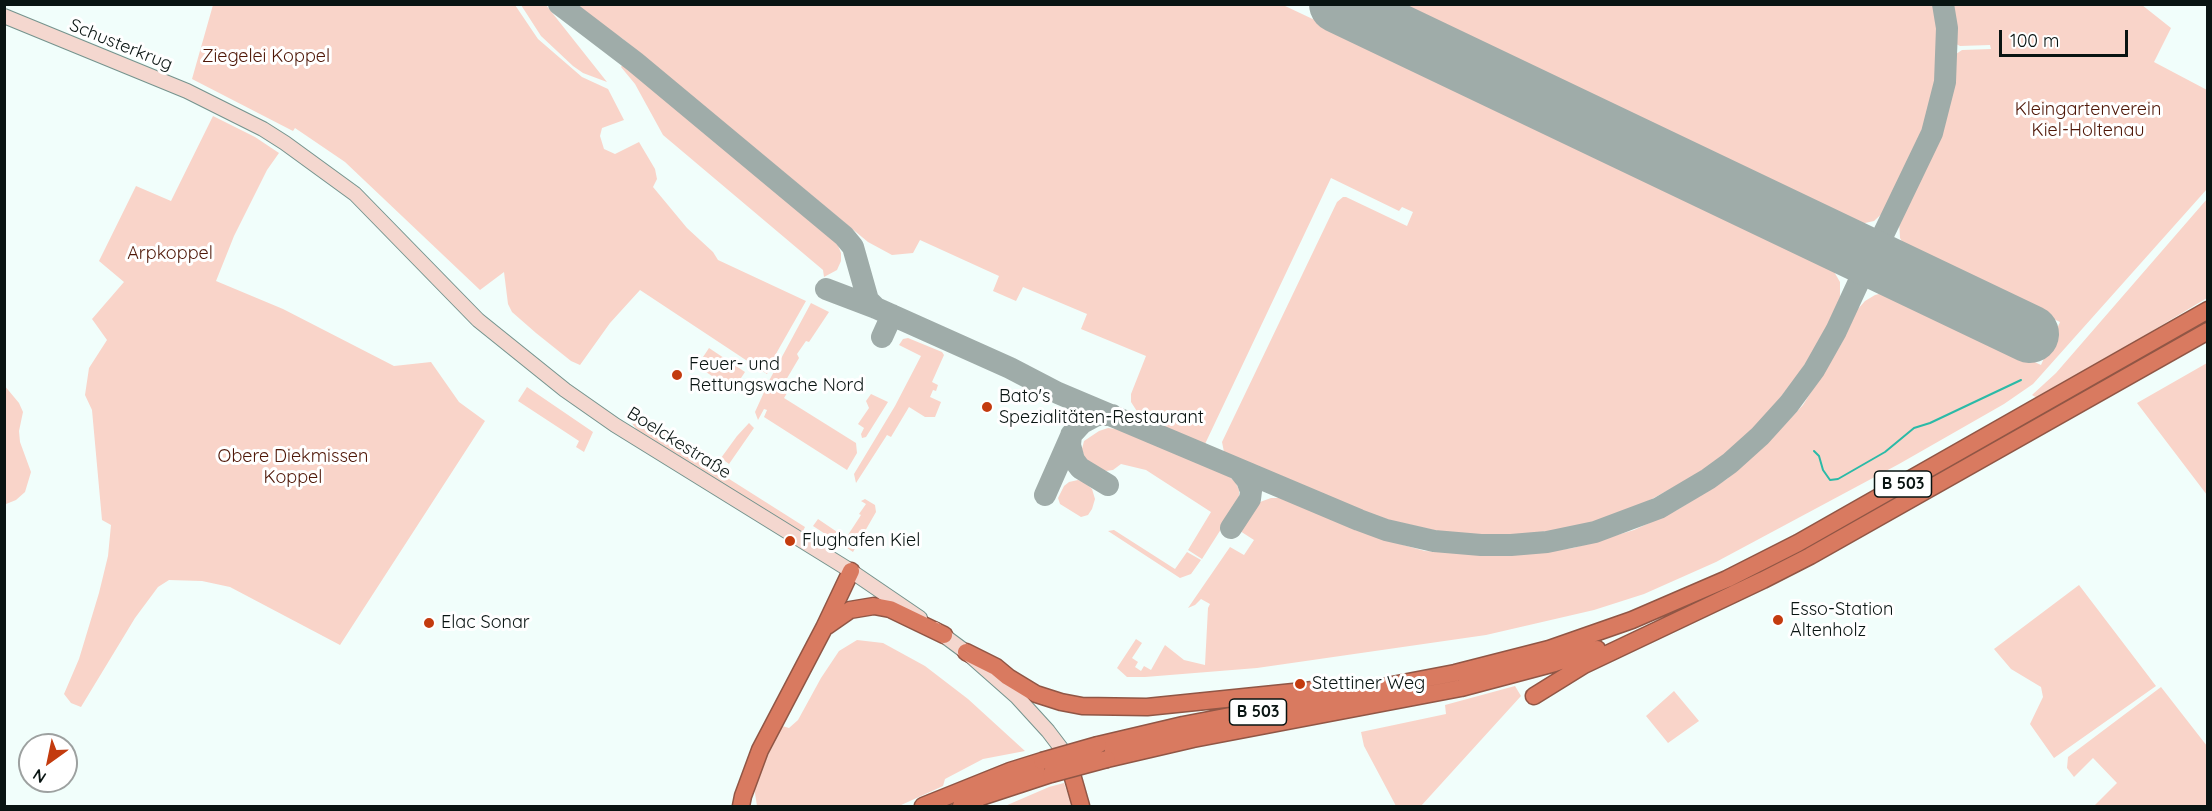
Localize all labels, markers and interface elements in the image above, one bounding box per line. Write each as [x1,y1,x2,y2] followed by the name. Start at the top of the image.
[66,15,176,75] street label: Schusterkrug
[2002,18,2131,56] scale bar
[2010,29,2059,52] text: 100 m
[202,46,330,68] park label: Ziegelei Koppel
[2015,99,2161,142] park label: Kleingartenverein Kiel-Holtenau
[127,243,213,265] park label: Arpkoppel
[689,354,864,397] place label: Feuer- und Rettungswache Nord
[670,368,684,382] marker: Feuer- und Rettungswache Nord
[999,386,1204,428] place label: Bato's Spezialitäten-Restaurant
[980,400,994,414] marker: Bato's Spezialitäten-Restaurant
[623,402,735,484] street label: Boelckestraße
[218,446,368,488] park label: Obere Diekmissen Koppel
[1874,471,1932,497] road number: B 503
[802,530,920,552] place label: Flughafen Kiel
[783,534,797,548] marker: Flughafen Kiel
[1790,599,1893,642] place label: Esso-Station Altenholz
[441,612,530,634] place label: Elac Sonar
[1771,613,1785,627] marker: Esso-Station Altenholz
[422,616,436,630] marker: Elac Sonar
[1312,673,1425,695] place label: Stettiner Weg
[1293,677,1307,691] marker: Stettiner Weg
[1230,699,1286,725] road number: B 503
[18,733,78,793] north arrow
[29,765,50,788] text: N

